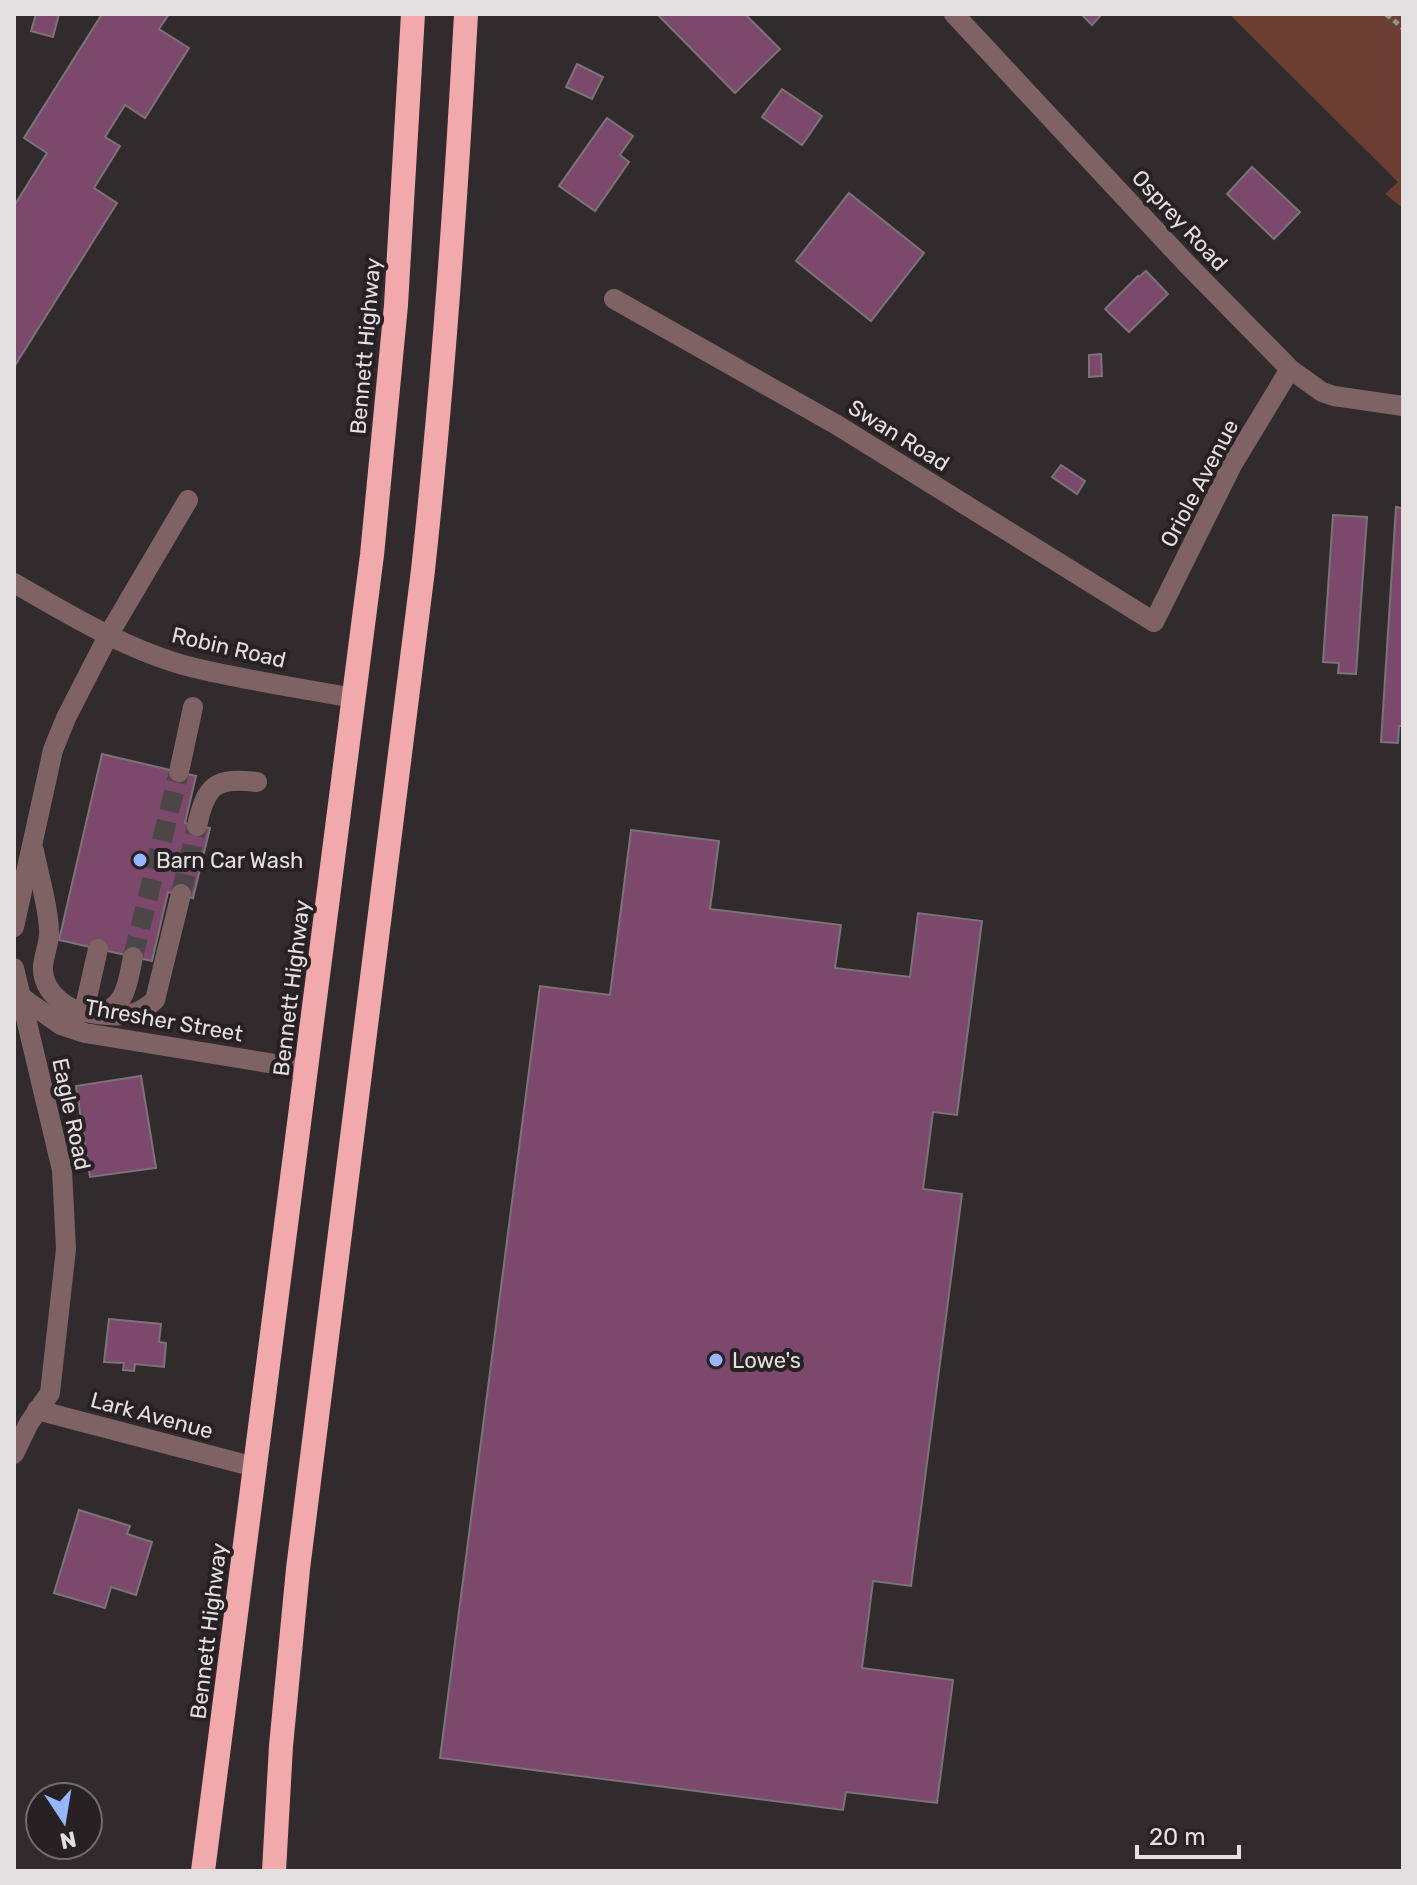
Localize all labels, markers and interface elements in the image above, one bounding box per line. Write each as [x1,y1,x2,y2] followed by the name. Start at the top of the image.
[1126,164,1233,276] street label: Osprey Road
[344,257,387,436] street label: Bennett Highway
[843,394,954,477] street label: Swan Road
[1154,415,1244,552] street label: Oriole Avenue
[169,621,289,674] street label: Robin Road
[156,847,304,874] place label: Barn Car Wash
[131,851,149,869] marker: Barn Car Wash
[267,898,316,1078] street label: Bennett Highway
[83,993,245,1048] street label: Thresher Street
[46,1056,97,1173] street label: Eagle Road
[732,1347,801,1374] place label: Lowe's
[707,1351,725,1369] marker: Lowe's
[88,1386,216,1445] street label: Lark Avenue
[184,1541,233,1721] street label: Bennett Highway
[24,1781,104,1861] north arrow
[1137,1809,1239,1859] scale bar
[1149,1823,1206,1851] text: 20 m
[58,1825,79,1855] text: N

